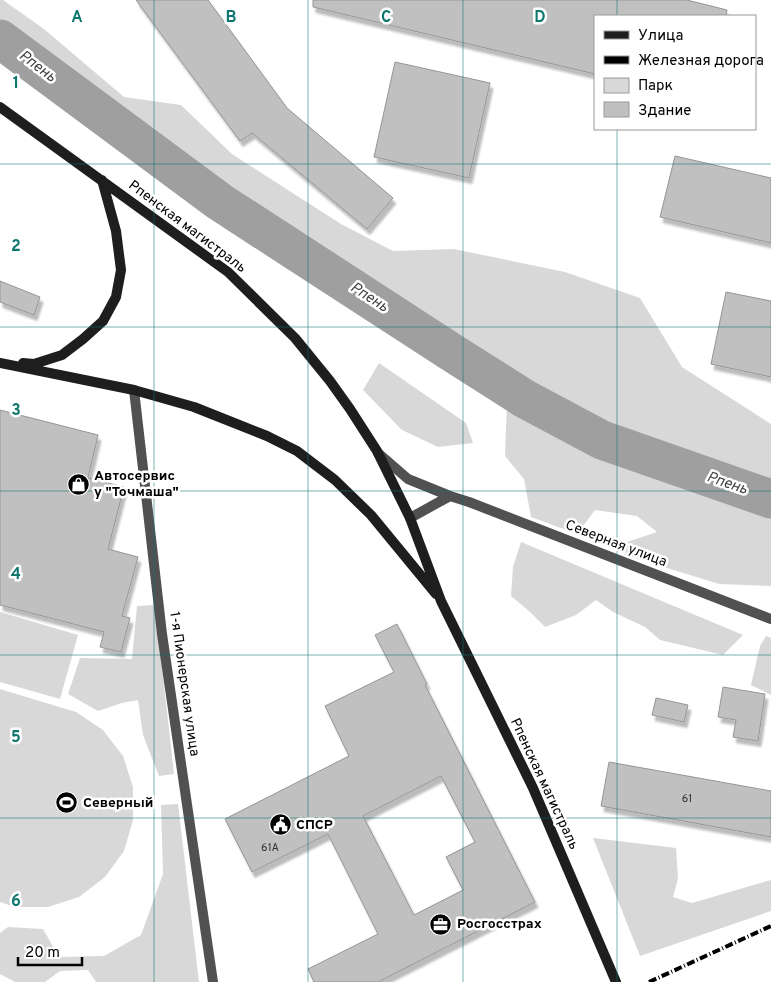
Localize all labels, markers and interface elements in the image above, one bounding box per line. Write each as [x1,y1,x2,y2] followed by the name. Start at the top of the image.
[71,8,83,28] text: A
[225,8,237,28] text: B
[381,8,391,28] text: C
[534,8,546,28] text: D
[594,15,756,130] legend
[638,27,683,46] text: Улица
[15,47,60,87] water label: Рпень
[638,52,764,71] text: Железная дорога
[13,74,19,94] text: 1
[638,77,673,96] text: Парк
[638,102,691,121] text: Здание
[125,177,249,277] street label: Рпенская магистраль
[11,237,21,257] text: 2
[346,279,392,317] water label: Рпень
[11,401,21,421] text: 3
[94,468,179,501] place label: Автосервис у "Точмаша"
[704,468,750,500] water label: Рпень
[66,472,90,496] shop icon: Автосервис у "Точмаша"
[563,517,669,571] street label: Северная улица
[11,565,21,585] text: 4
[165,611,203,757] street label: 1-я Пионерская улица
[506,716,582,852] street label: Рпенская магистраль
[11,728,21,748] text: 5
[55,791,79,815] sports icon: Северный
[682,792,692,806] house number: 61
[83,795,154,812] place label: Северный
[268,813,292,837] public building icon: СПСР
[296,817,333,834] place label: СПСР
[261,841,279,855] house number: 61А
[11,892,21,912] text: 6
[429,912,453,936] office icon: Росгосстрах
[457,916,542,933] place label: Росгосстрах
[18,934,81,966] scale bar
[25,944,60,963] text: 20 m

